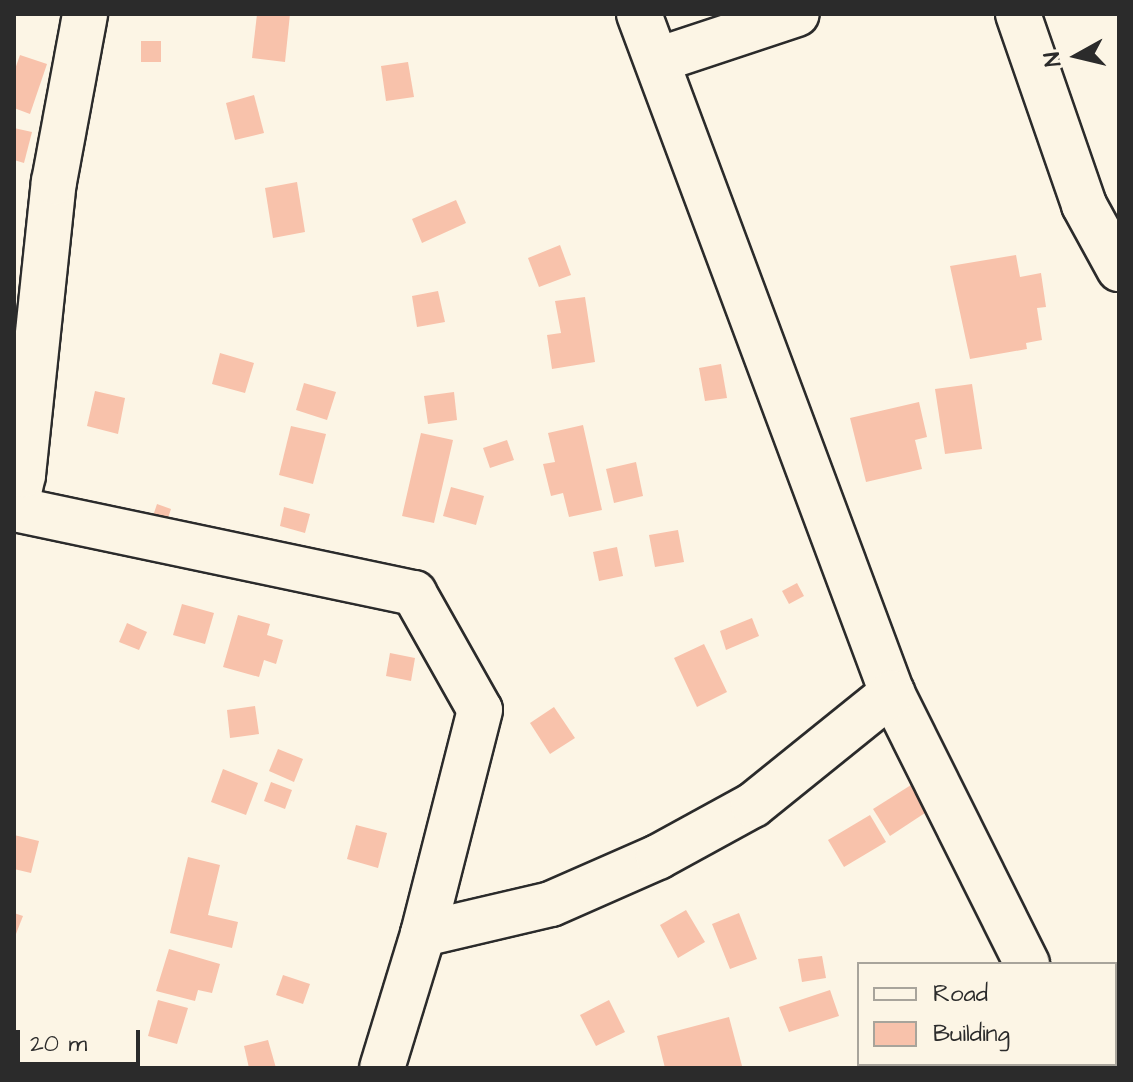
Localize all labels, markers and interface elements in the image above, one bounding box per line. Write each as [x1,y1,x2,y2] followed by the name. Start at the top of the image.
[1037,16,1117,96] north arrow
[1036,50,1069,68] text: N
[857,962,1117,1066] legend
[933,977,988,1011] text: Road
[20,1014,144,1064] scale bar
[933,1017,1010,1051] text: Building
[30,1027,87,1061] text: 20 m

